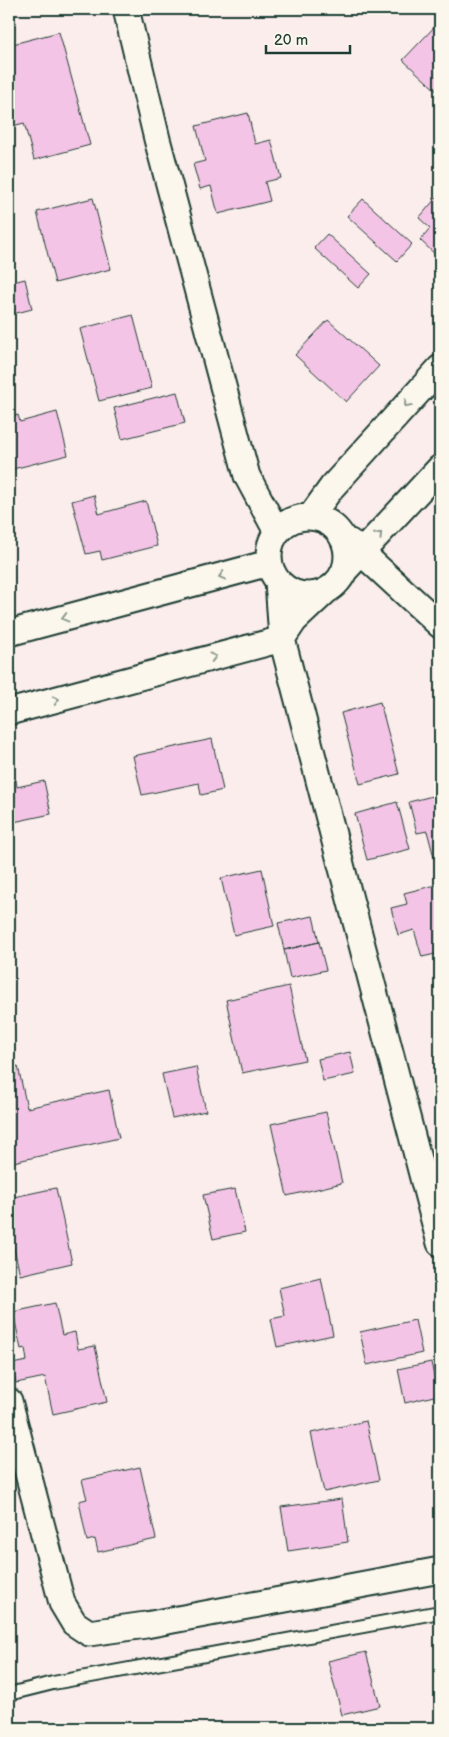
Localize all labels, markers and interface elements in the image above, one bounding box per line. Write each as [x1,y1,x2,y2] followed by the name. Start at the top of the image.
[266,22,350,54] scale bar
[274,31,308,50] text: 20 m
[404,398,413,407] one-way arrow
[373,531,382,540] one-way arrow
[218,570,227,581] one-way arrow
[61,612,70,623] one-way arrow
[208,653,216,663] one-way arrow
[51,695,59,705] one-way arrow

